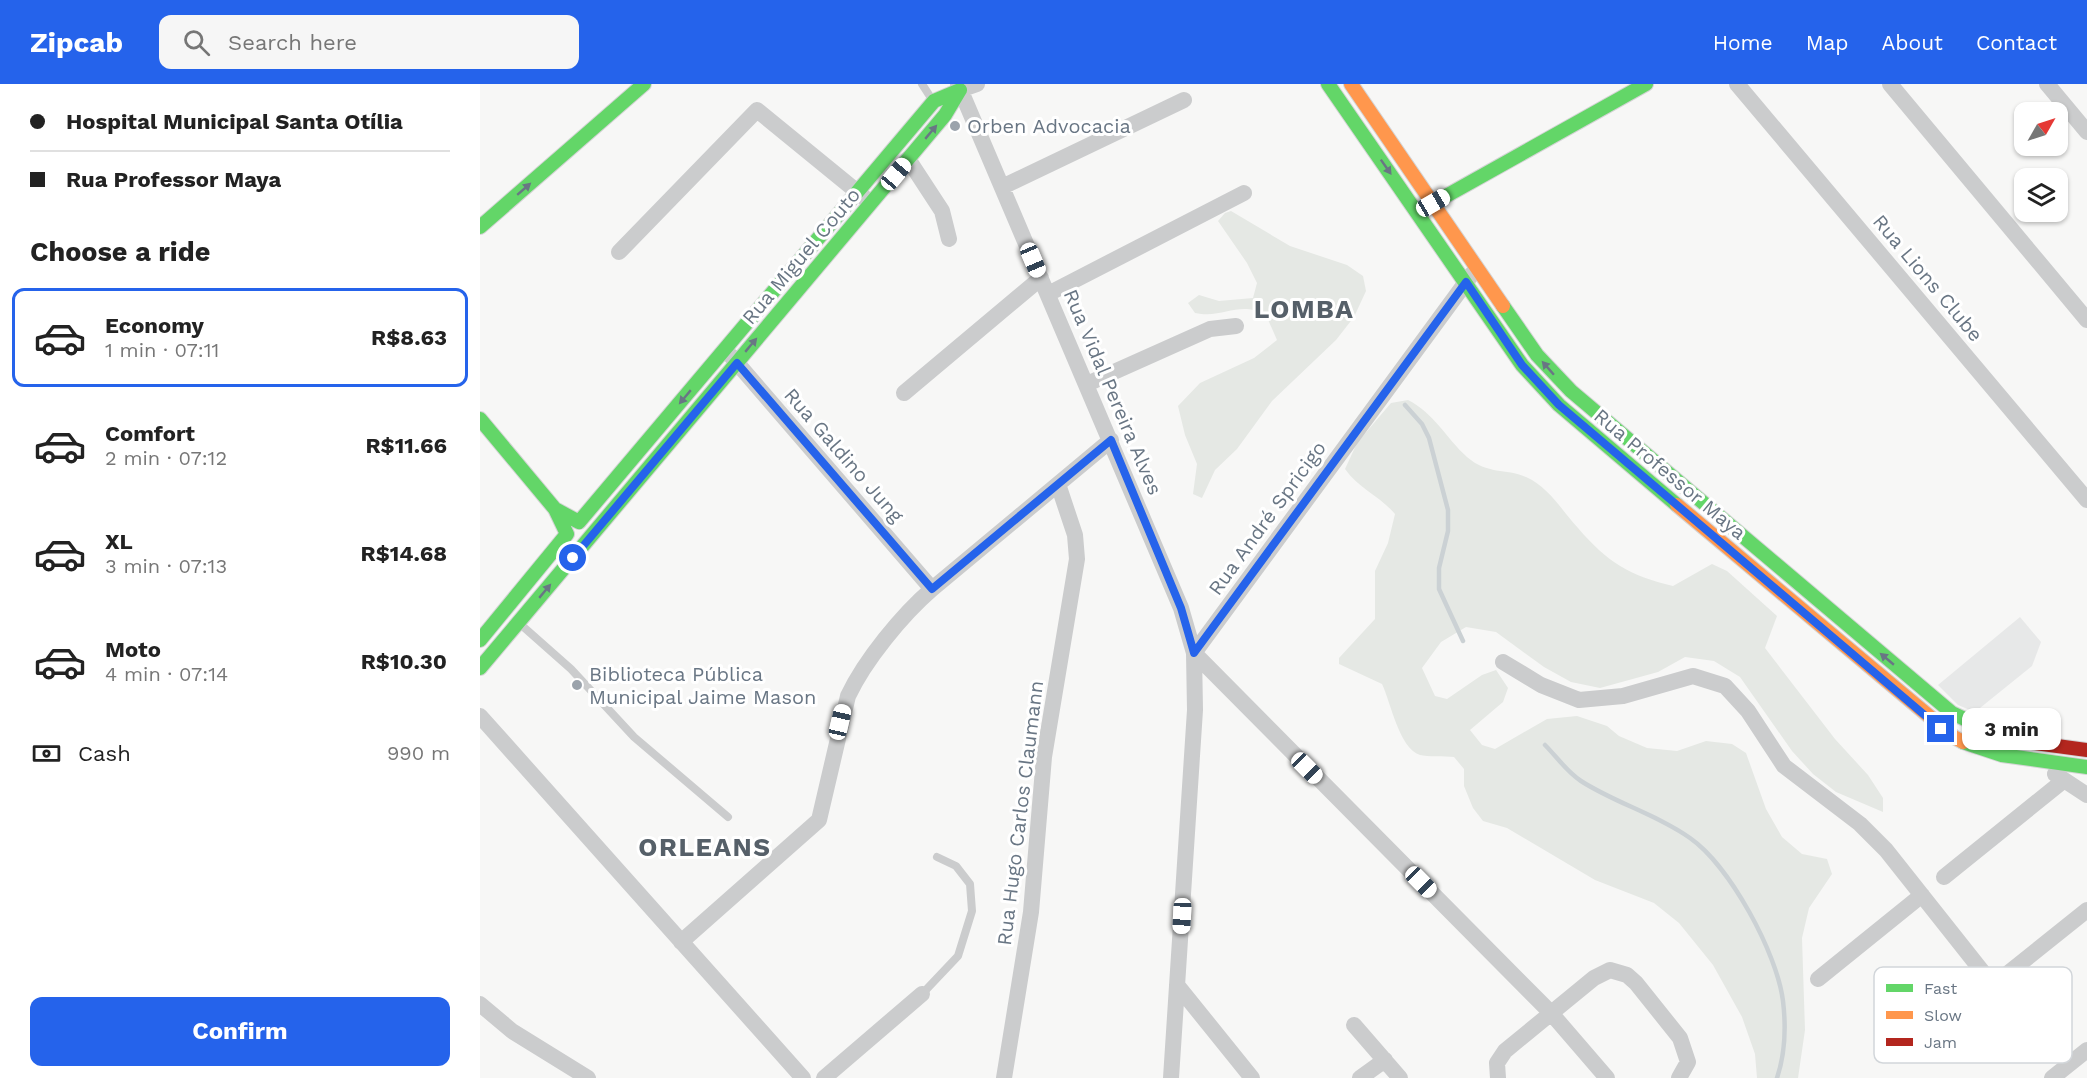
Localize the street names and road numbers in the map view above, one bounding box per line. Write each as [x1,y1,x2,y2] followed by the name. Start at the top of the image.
[737,183,865,329] street label: Rua Miguel Couto
[1868,210,1988,346] street label: Rua Lions Clube
[1059,285,1167,499] street label: Rua Vidal Pereira Alves
[779,383,909,527] street label: Rua Galdino Jung
[1589,403,1751,545] street label: Rua Professor Maya
[1203,436,1331,600] street label: Rua André Spricigo
[992,679,1048,947] street label: Rua Hugo Carlos Claumann

